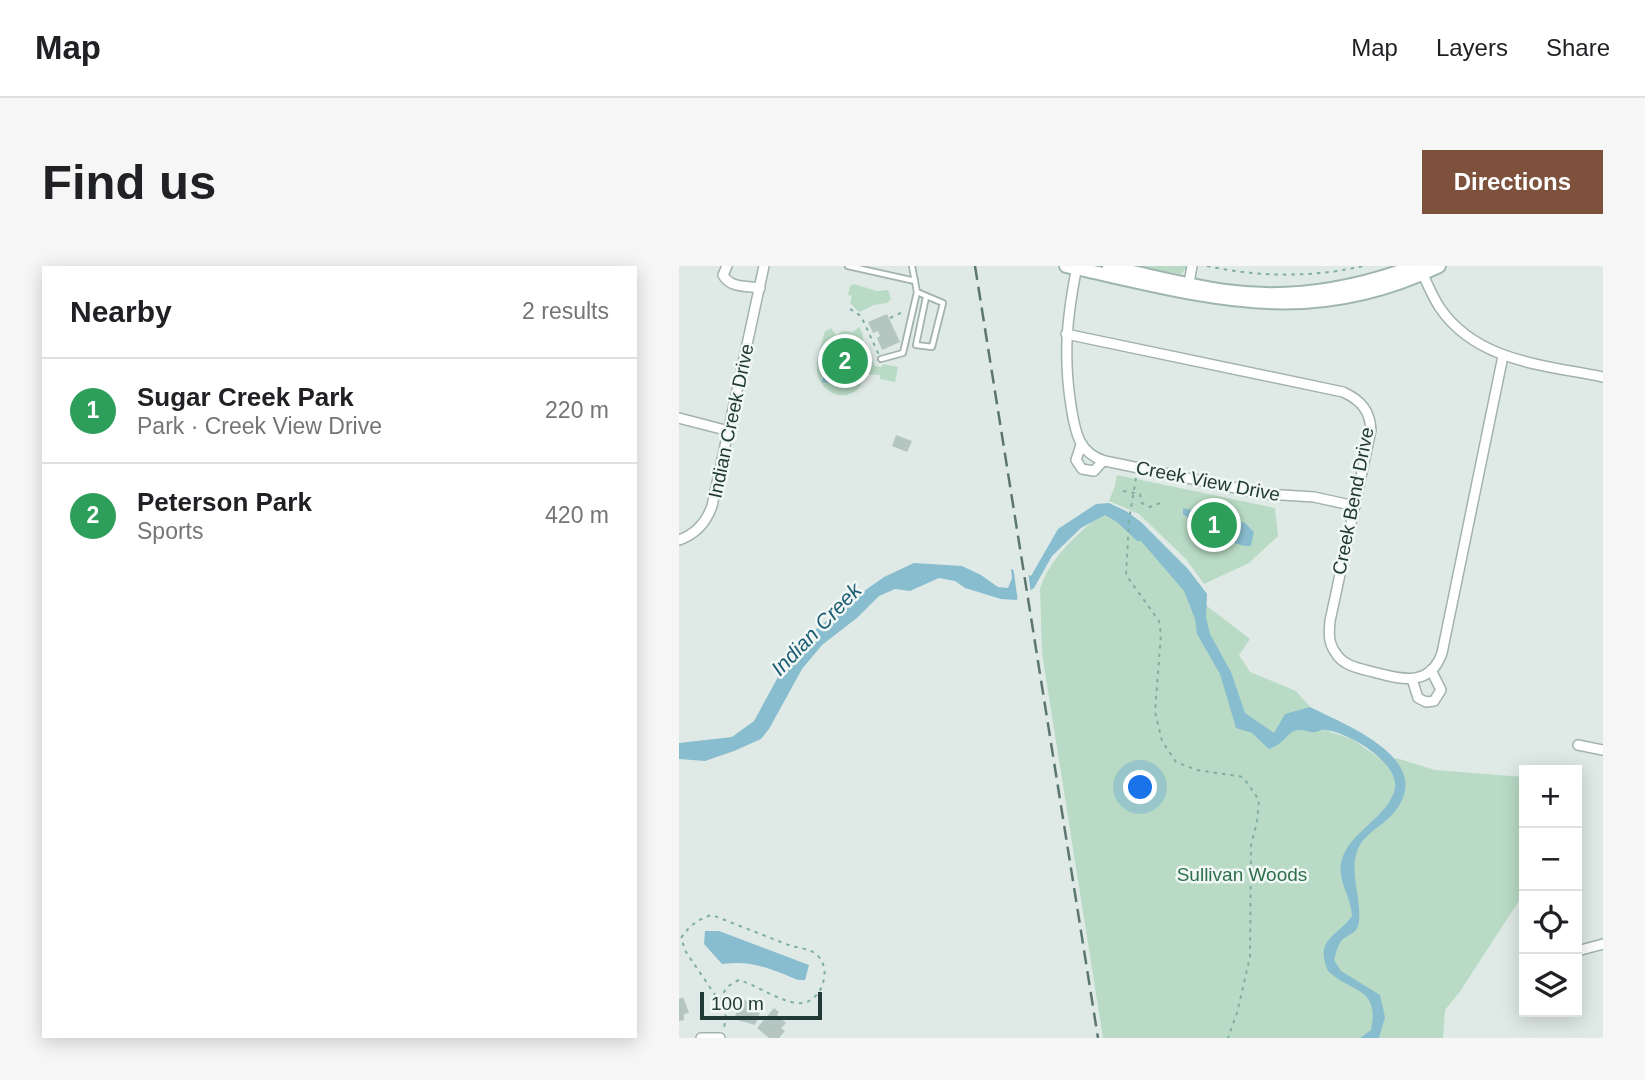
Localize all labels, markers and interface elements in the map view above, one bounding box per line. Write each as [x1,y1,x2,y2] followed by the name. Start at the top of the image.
[35,29,101,66] text: Map
[1351,34,1398,61] text: Map
[1436,34,1508,61] text: Layers
[1546,34,1610,61] text: Share
[1422,150,1603,214] button: Directions
[42,155,216,209] text: Find us
[70,295,172,328] text: Nearby
[522,298,609,324] text: 2 results
[822,335,868,387] pin: 2
[704,342,758,500] street label: Indian Creek Drive
[137,382,354,412] text: Sugar Creek Park
[87,397,99,423] text: 1
[545,397,609,423] text: 220 m
[137,413,382,439] text: Park · Creek View Drive
[1328,425,1378,577] street label: Creek Bend Drive
[1134,457,1282,505] street label: Creek View Drive
[137,487,312,517] text: Peterson Park
[1191,499,1237,551] pin: 1
[87,502,99,528] text: 2
[545,502,609,528] text: 420 m
[137,518,203,544] text: Sports
[766,577,867,680] water label: Indian Creek
[1519,765,1582,1017] map controls
[1519,765,1582,828] button: +
[1123,770,1157,804] your location
[1519,828,1582,891] button: −
[1177,864,1307,885] park label: Sullivan Woods
[1519,891,1582,954] button: locate
[1519,954,1582,1017] button: layers
[700,989,823,1021] scale bar
[711,993,764,1014] text: 100 m

